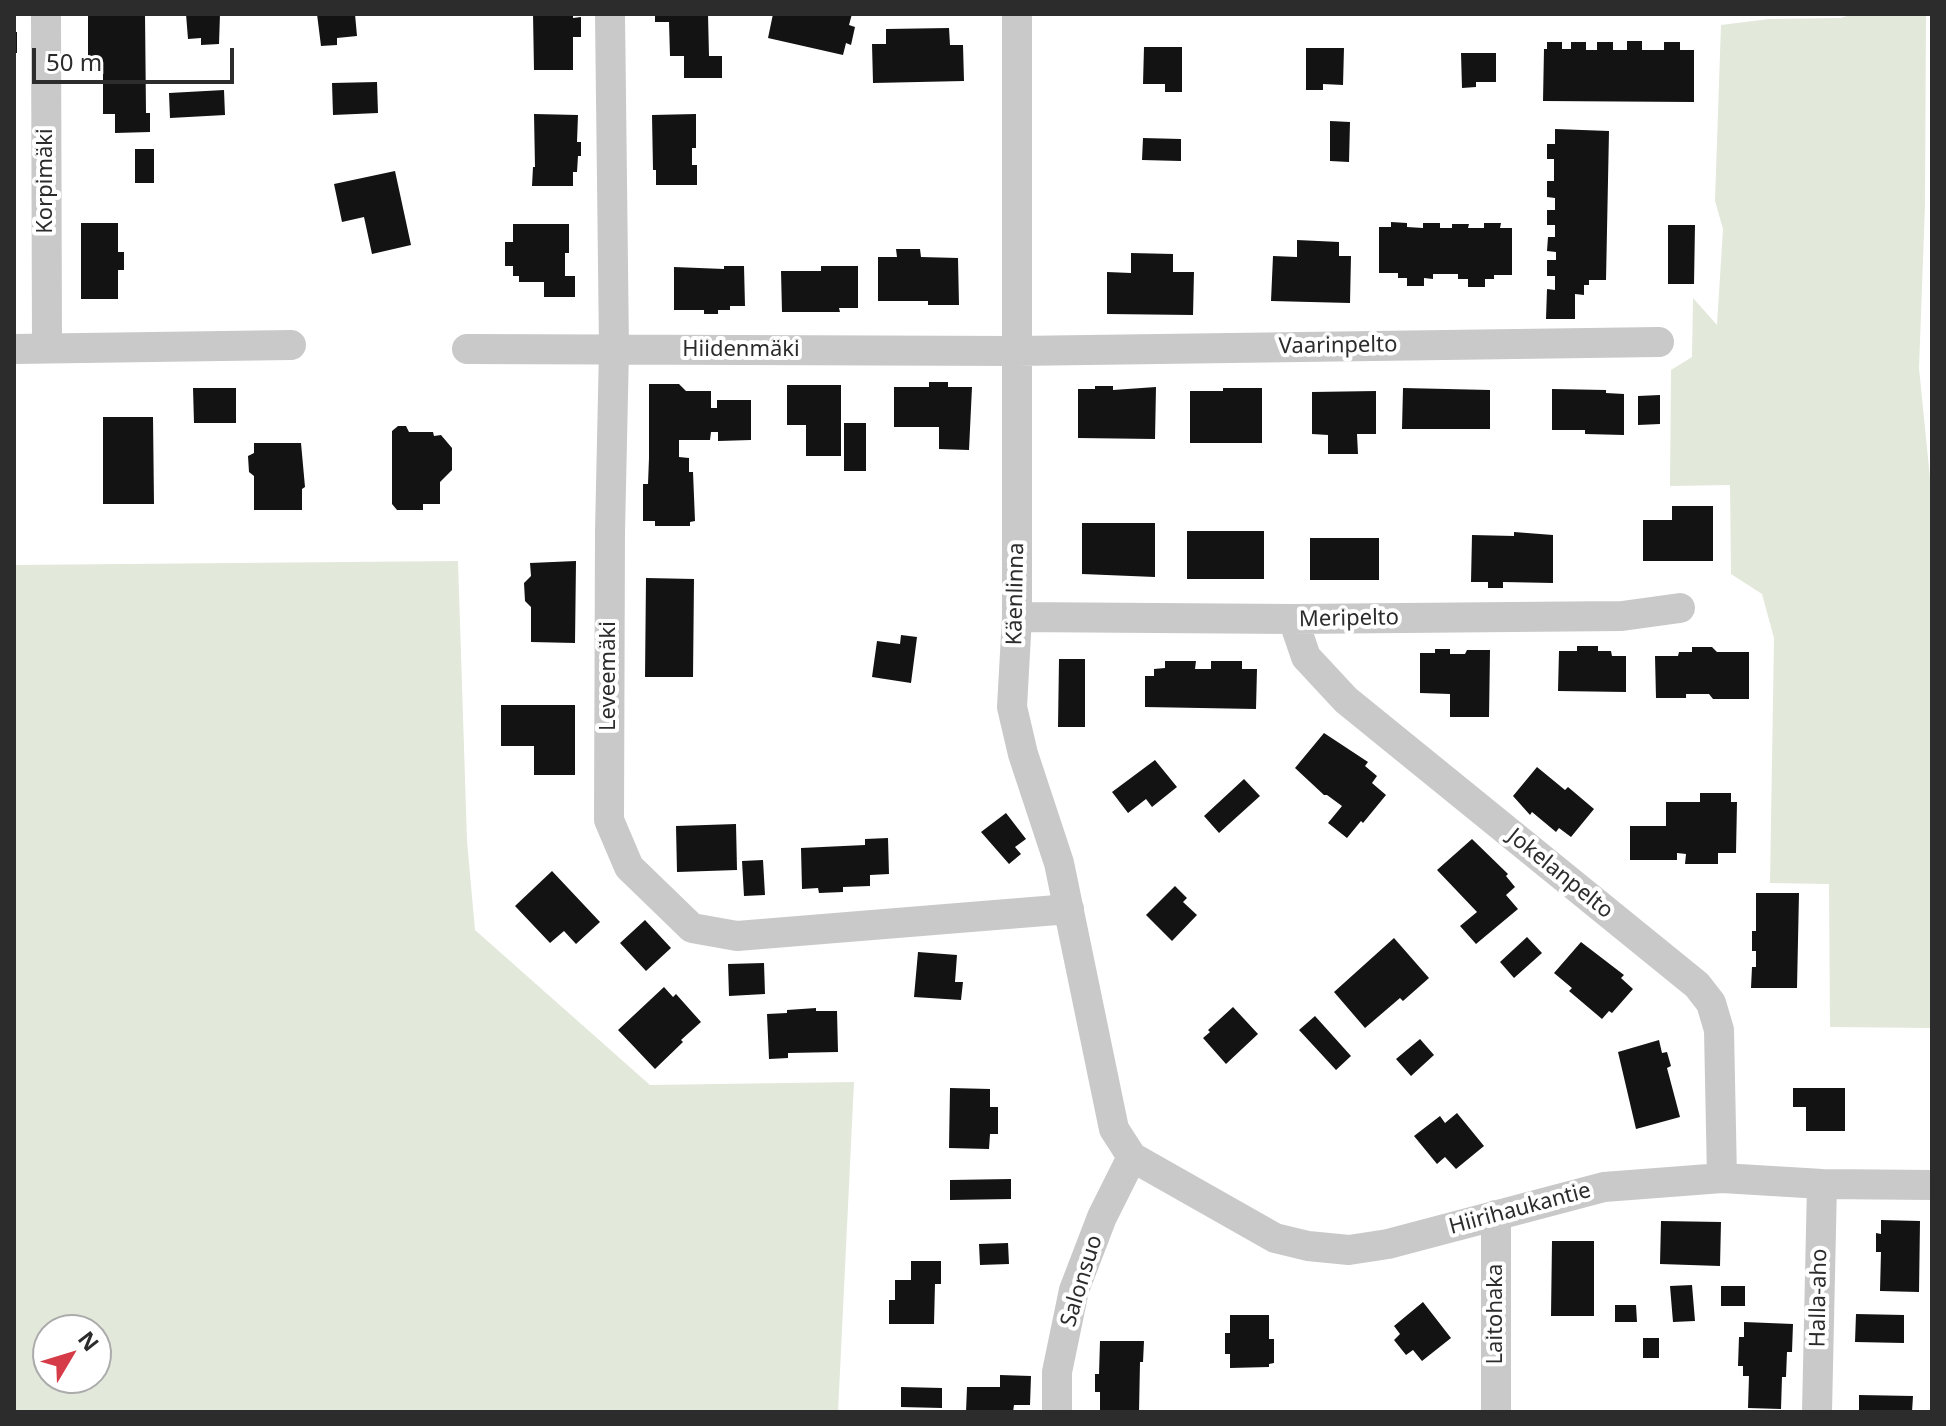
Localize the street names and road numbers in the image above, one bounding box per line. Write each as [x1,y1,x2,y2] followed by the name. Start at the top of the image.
[33,128,59,234] street label: Korpimäki
[1278,332,1398,360] street label: Vaarinpelto
[682,337,800,363] street label: Hiidenmäki
[1002,542,1030,646] street label: Käenlinna
[1299,605,1399,633] street label: Meripelto
[596,621,622,731] street label: Leveemäki
[1502,823,1618,925] street label: Jokelanpelto
[1446,1177,1594,1241] street label: Hiirihaukantie
[1056,1232,1108,1330] street label: Salonsuo
[1805,1248,1833,1348] street label: Halla-aho
[1483,1264,1509,1364] street label: Laitohaka

